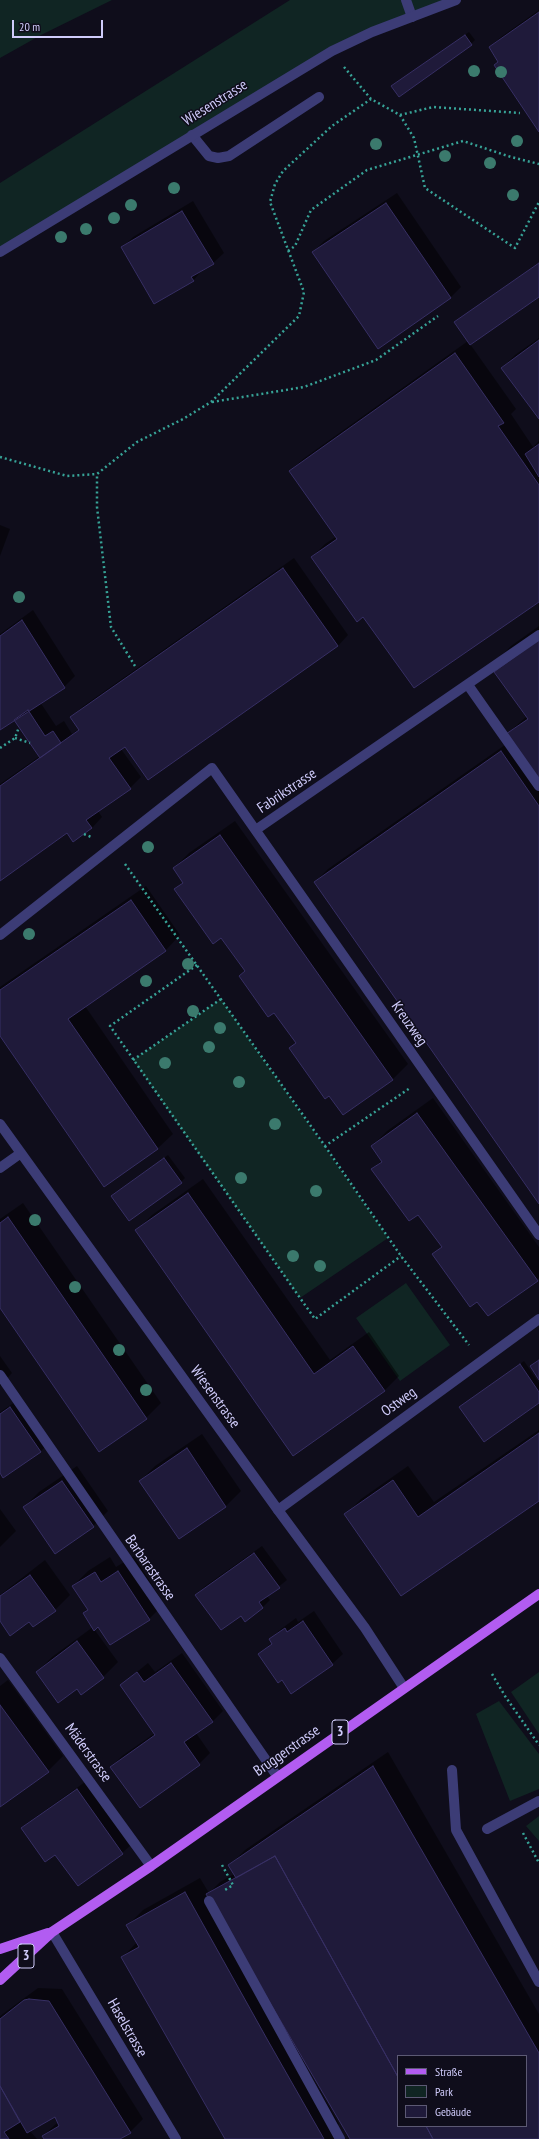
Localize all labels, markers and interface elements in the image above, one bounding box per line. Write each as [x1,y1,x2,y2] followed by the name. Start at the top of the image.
[14,12,105,38] scale bar
[19,19,40,34] text: 20 m
[179,76,251,130] street label: Wiesenstrasse
[254,765,320,817] street label: Fabrikstrasse
[387,998,431,1050] street label: Kreuzweg
[186,1362,244,1432] street label: Wiesenstrasse
[378,1383,420,1421] street label: Ostweg
[121,1532,179,1604] street label: Barbarastrasse
[61,1720,115,1786] street label: Mäderstrasse
[332,1720,348,1744] road number: 3
[250,1722,324,1780] street label: Bruggerstrasse
[18,1944,34,1968] road number: 3
[103,1996,151,2060] street label: Haselstrasse
[397,2055,527,2127] legend
[435,2064,462,2079] text: Straße
[435,2084,453,2099] text: Park
[435,2104,471,2119] text: Gebäude

